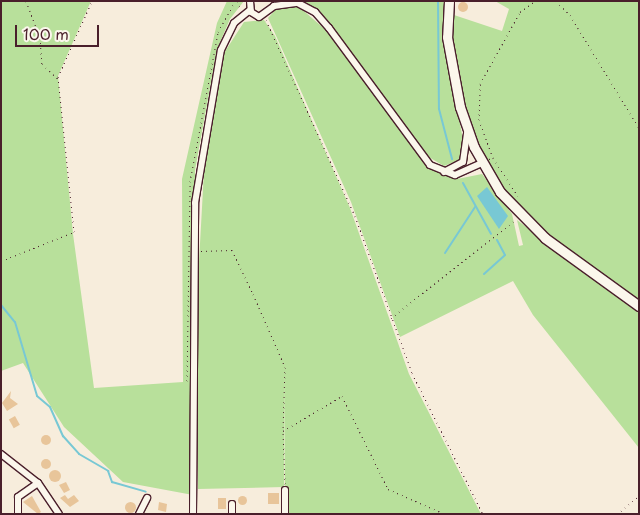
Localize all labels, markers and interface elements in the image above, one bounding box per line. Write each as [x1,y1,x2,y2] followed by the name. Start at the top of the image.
[18,15,101,47] scale bar
[23,22,69,45] text: 100 m

